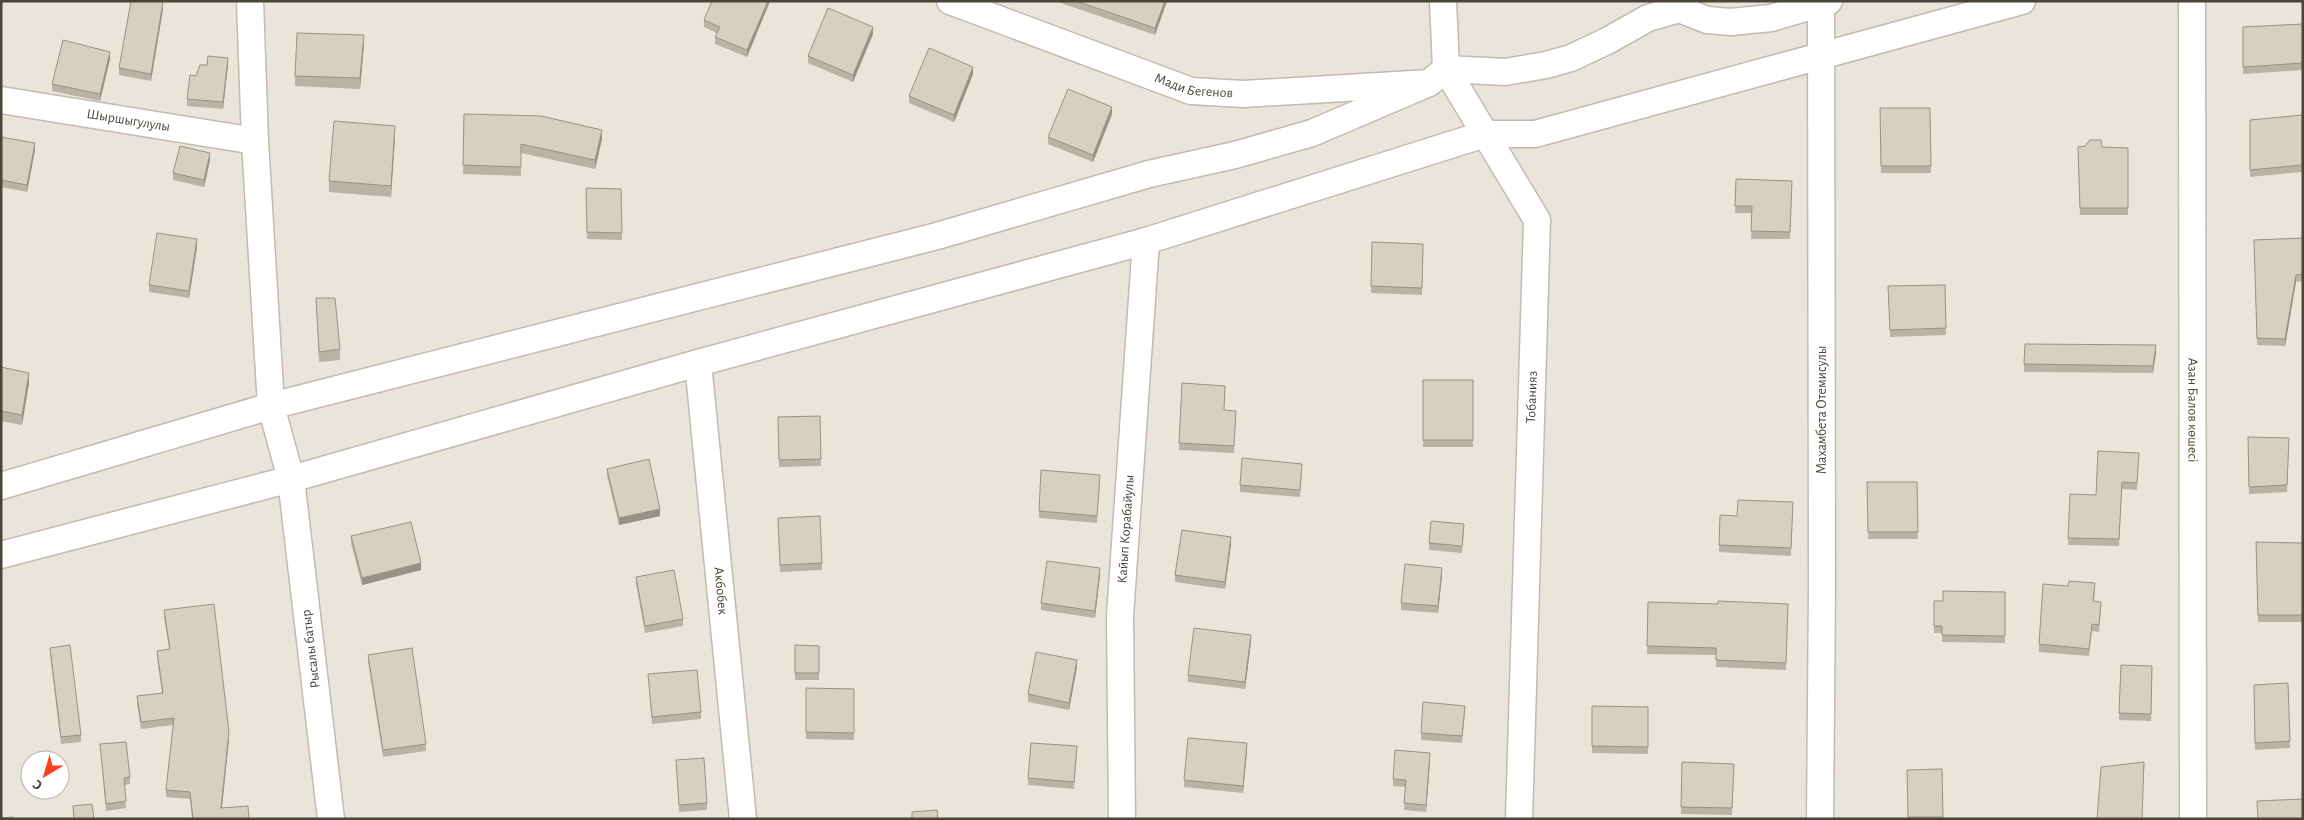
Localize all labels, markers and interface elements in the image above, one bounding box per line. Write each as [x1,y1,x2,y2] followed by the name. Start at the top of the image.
[1152,71,1233,100] street label: Мади Бегенов
[86,107,171,134] street label: Шыршыгулулы
[1815,346,1829,474] street label: Махамбета Отемисулы
[2185,358,2200,462] street label: Азан Балов көшесі
[1524,371,1540,423] street label: Тобанияз
[1115,474,1137,584] street label: Кайып Корабайулы
[711,566,730,616] street label: Акбобек
[299,609,323,689] street label: Рысалы батыр
[20,750,70,800] north arrow
[30,776,45,792] text: С

